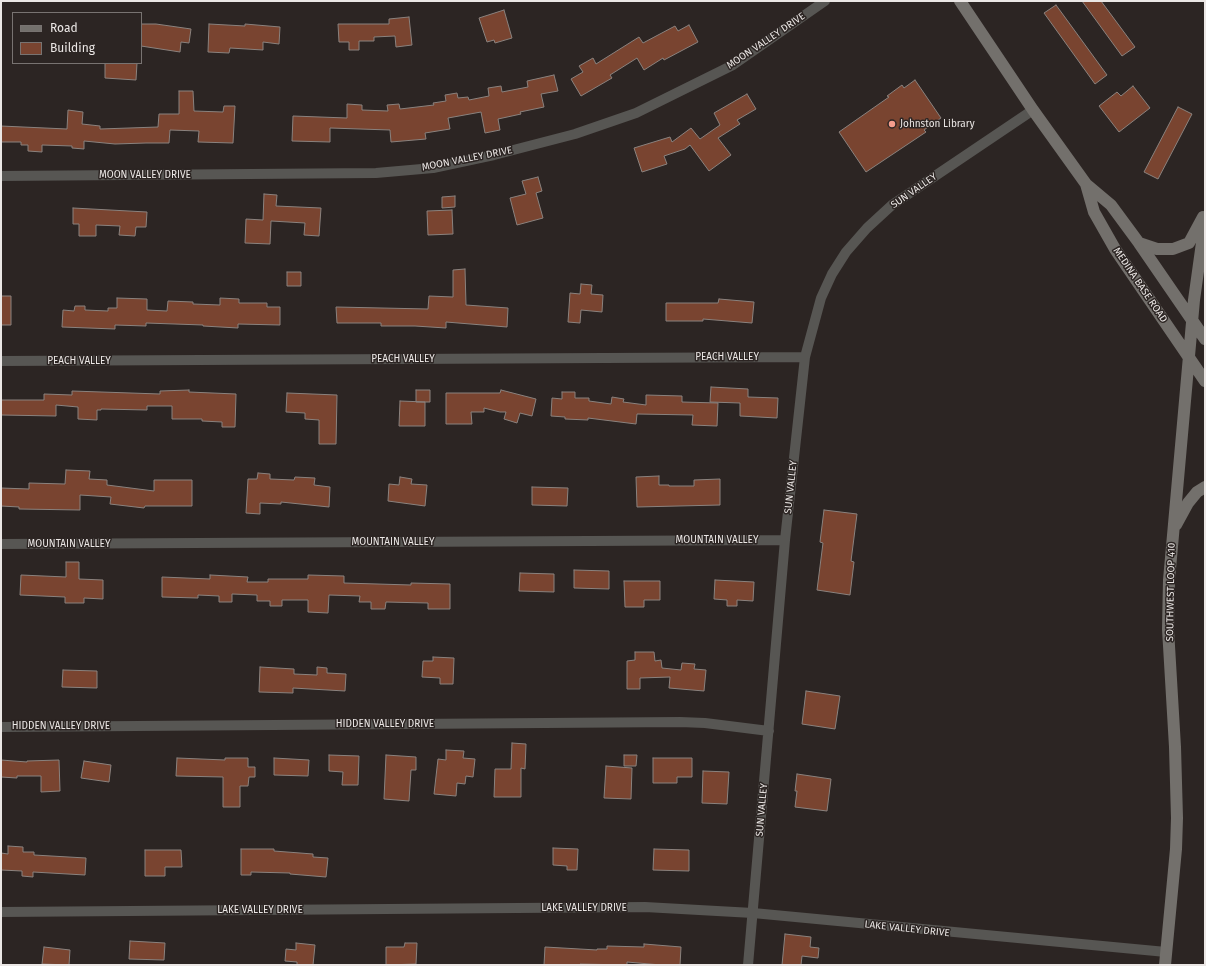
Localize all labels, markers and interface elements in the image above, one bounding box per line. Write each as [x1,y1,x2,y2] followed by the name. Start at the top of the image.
[725,10,807,72] street label: MOON VALLEY DRIVE
[12,12,142,64] legend
[50,21,78,35] text: Road
[50,41,95,55] text: Building
[900,118,975,130] place label: Johnston Library
[887,119,897,129] marker: Johnston Library
[421,144,513,174] street label: MOON VALLEY DRIVE
[99,169,191,181] street label: MOON VALLEY DRIVE
[889,171,939,211] street label: SUN VALLEY
[1110,245,1170,325] street label: MEDINA BASE ROAD
[695,351,759,363] street label: PEACH VALLEY
[371,353,435,365] street label: PEACH VALLEY
[47,355,111,367] street label: PEACH VALLEY
[782,460,800,514] street label: SUN VALLEY
[676,534,758,546] street label: MOUNTAIN VALLEY
[352,536,434,548] street label: MOUNTAIN VALLEY
[28,538,110,550] street label: MOUNTAIN VALLEY
[1164,542,1178,642] street label: SOUTHWEST LOOP 410
[336,718,434,730] street label: HIDDEN VALLEY DRIVE
[12,720,110,732] street label: HIDDEN VALLEY DRIVE
[754,783,770,837] street label: SUN VALLEY
[541,902,627,914] street label: LAKE VALLEY DRIVE
[217,904,303,916] street label: LAKE VALLEY DRIVE
[864,919,950,939] street label: LAKE VALLEY DRIVE

